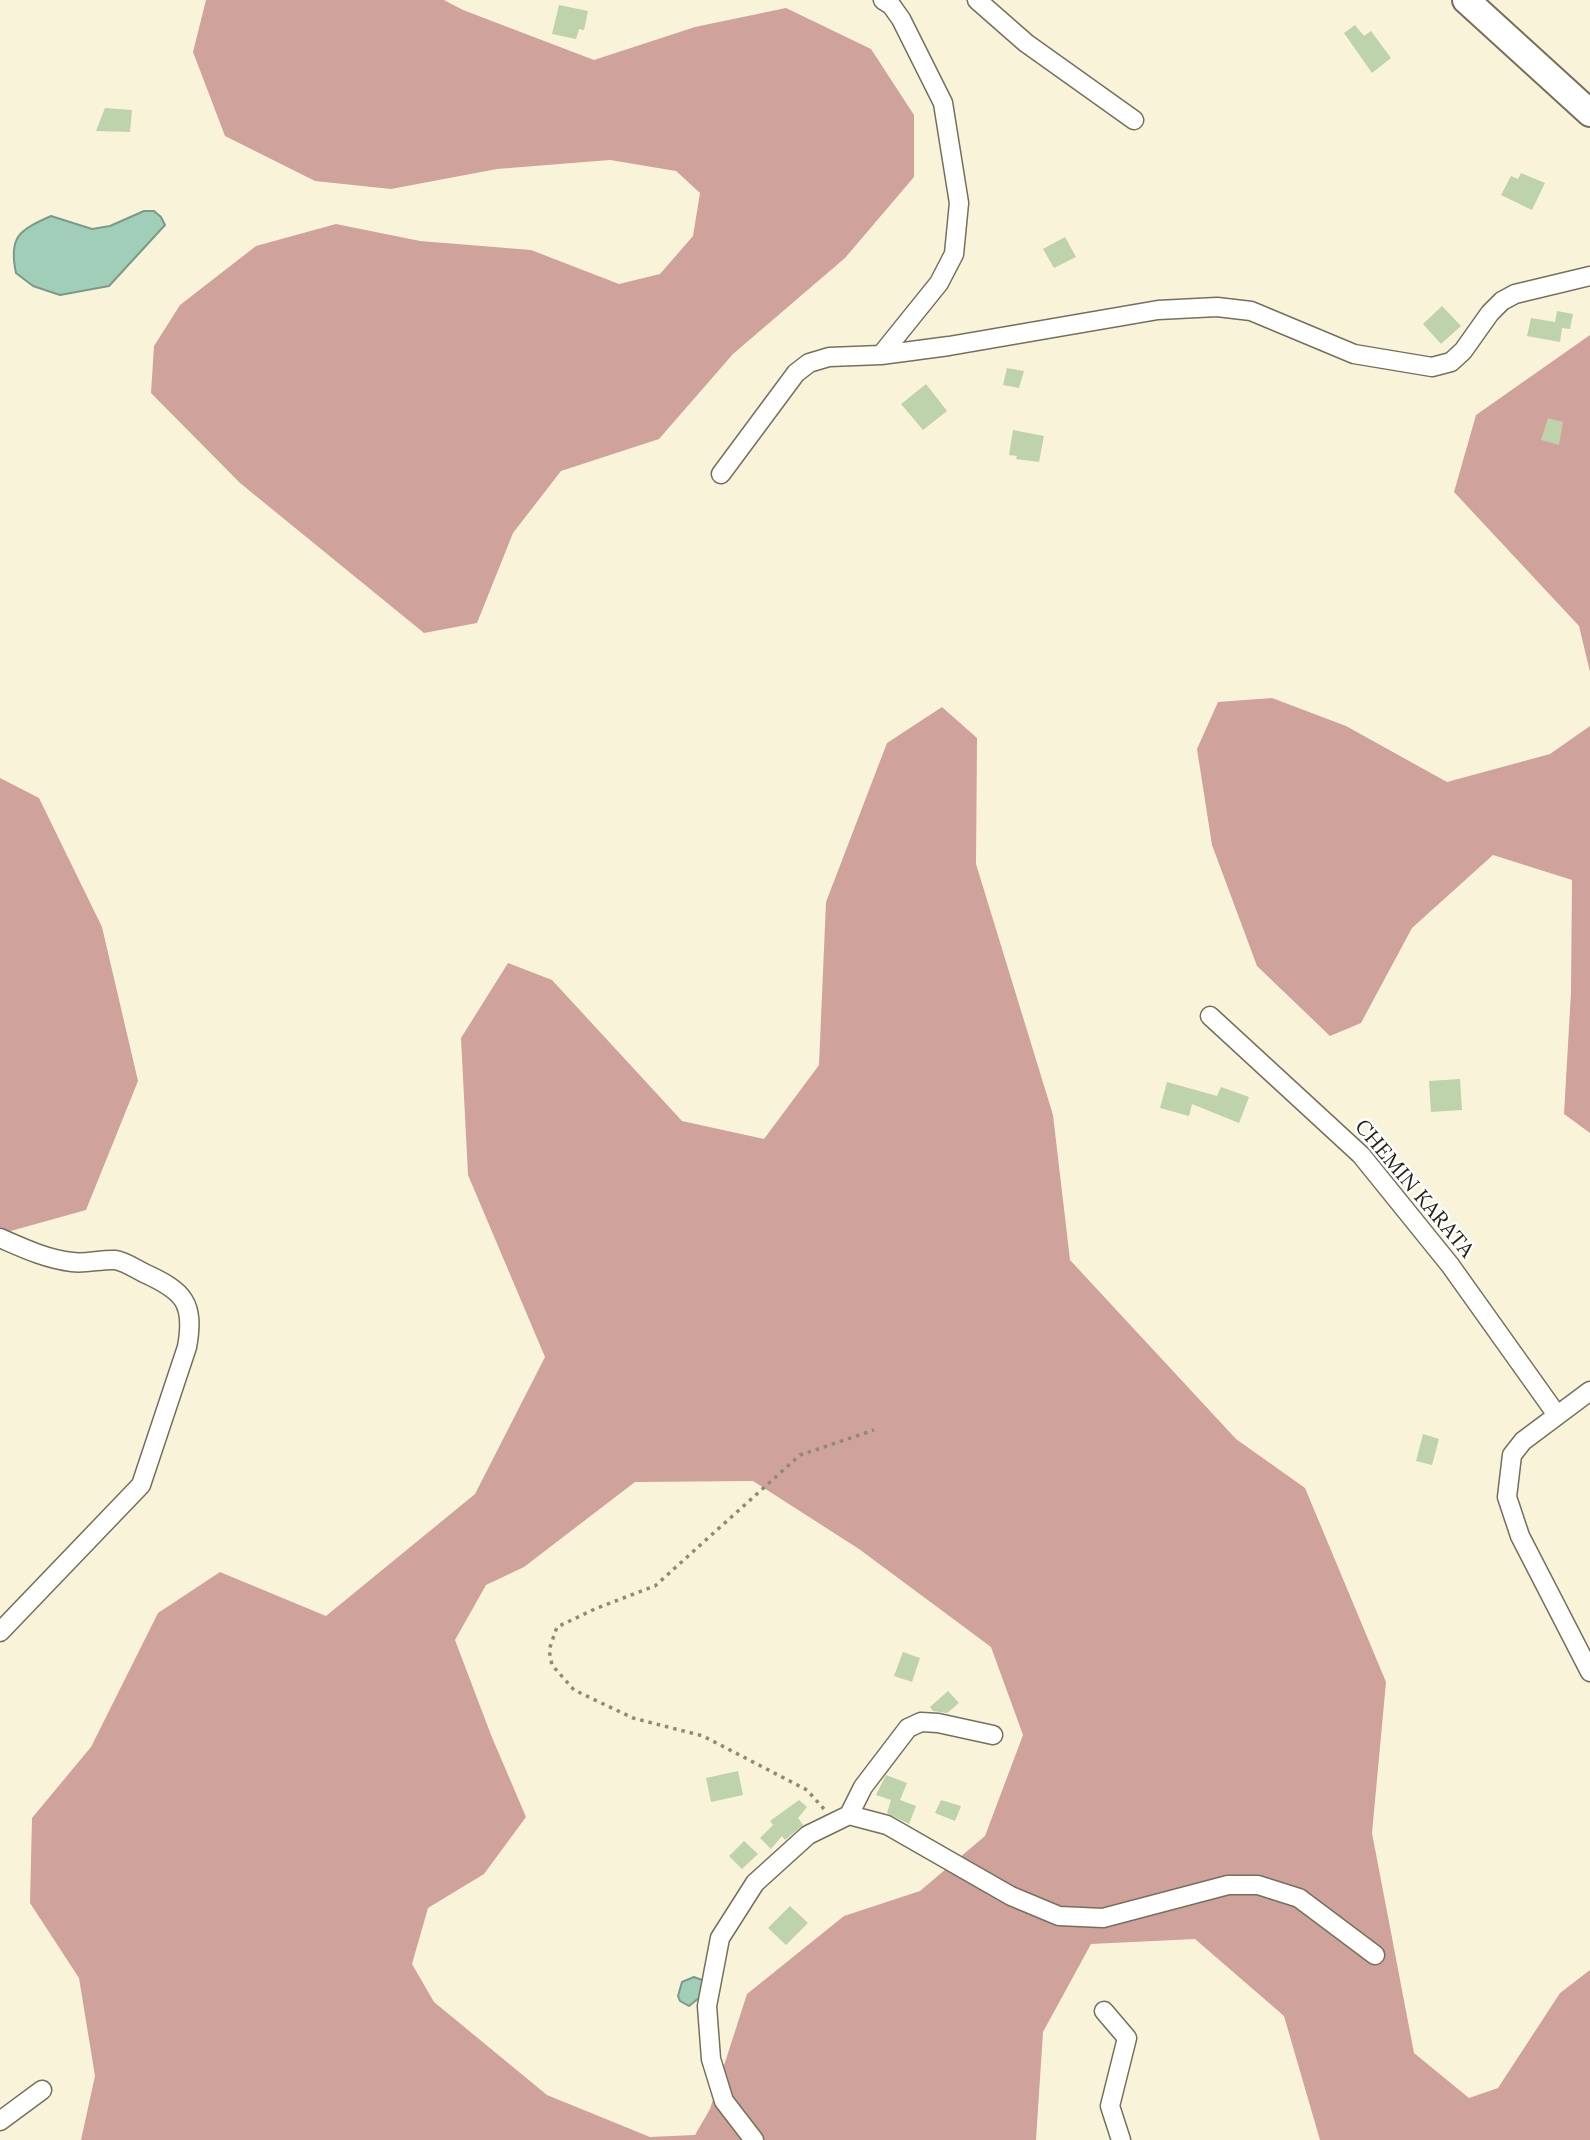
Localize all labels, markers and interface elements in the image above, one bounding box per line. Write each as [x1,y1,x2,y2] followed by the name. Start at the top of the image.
[1349,1115,1479,1263] street label: CHEMIN KARATA

